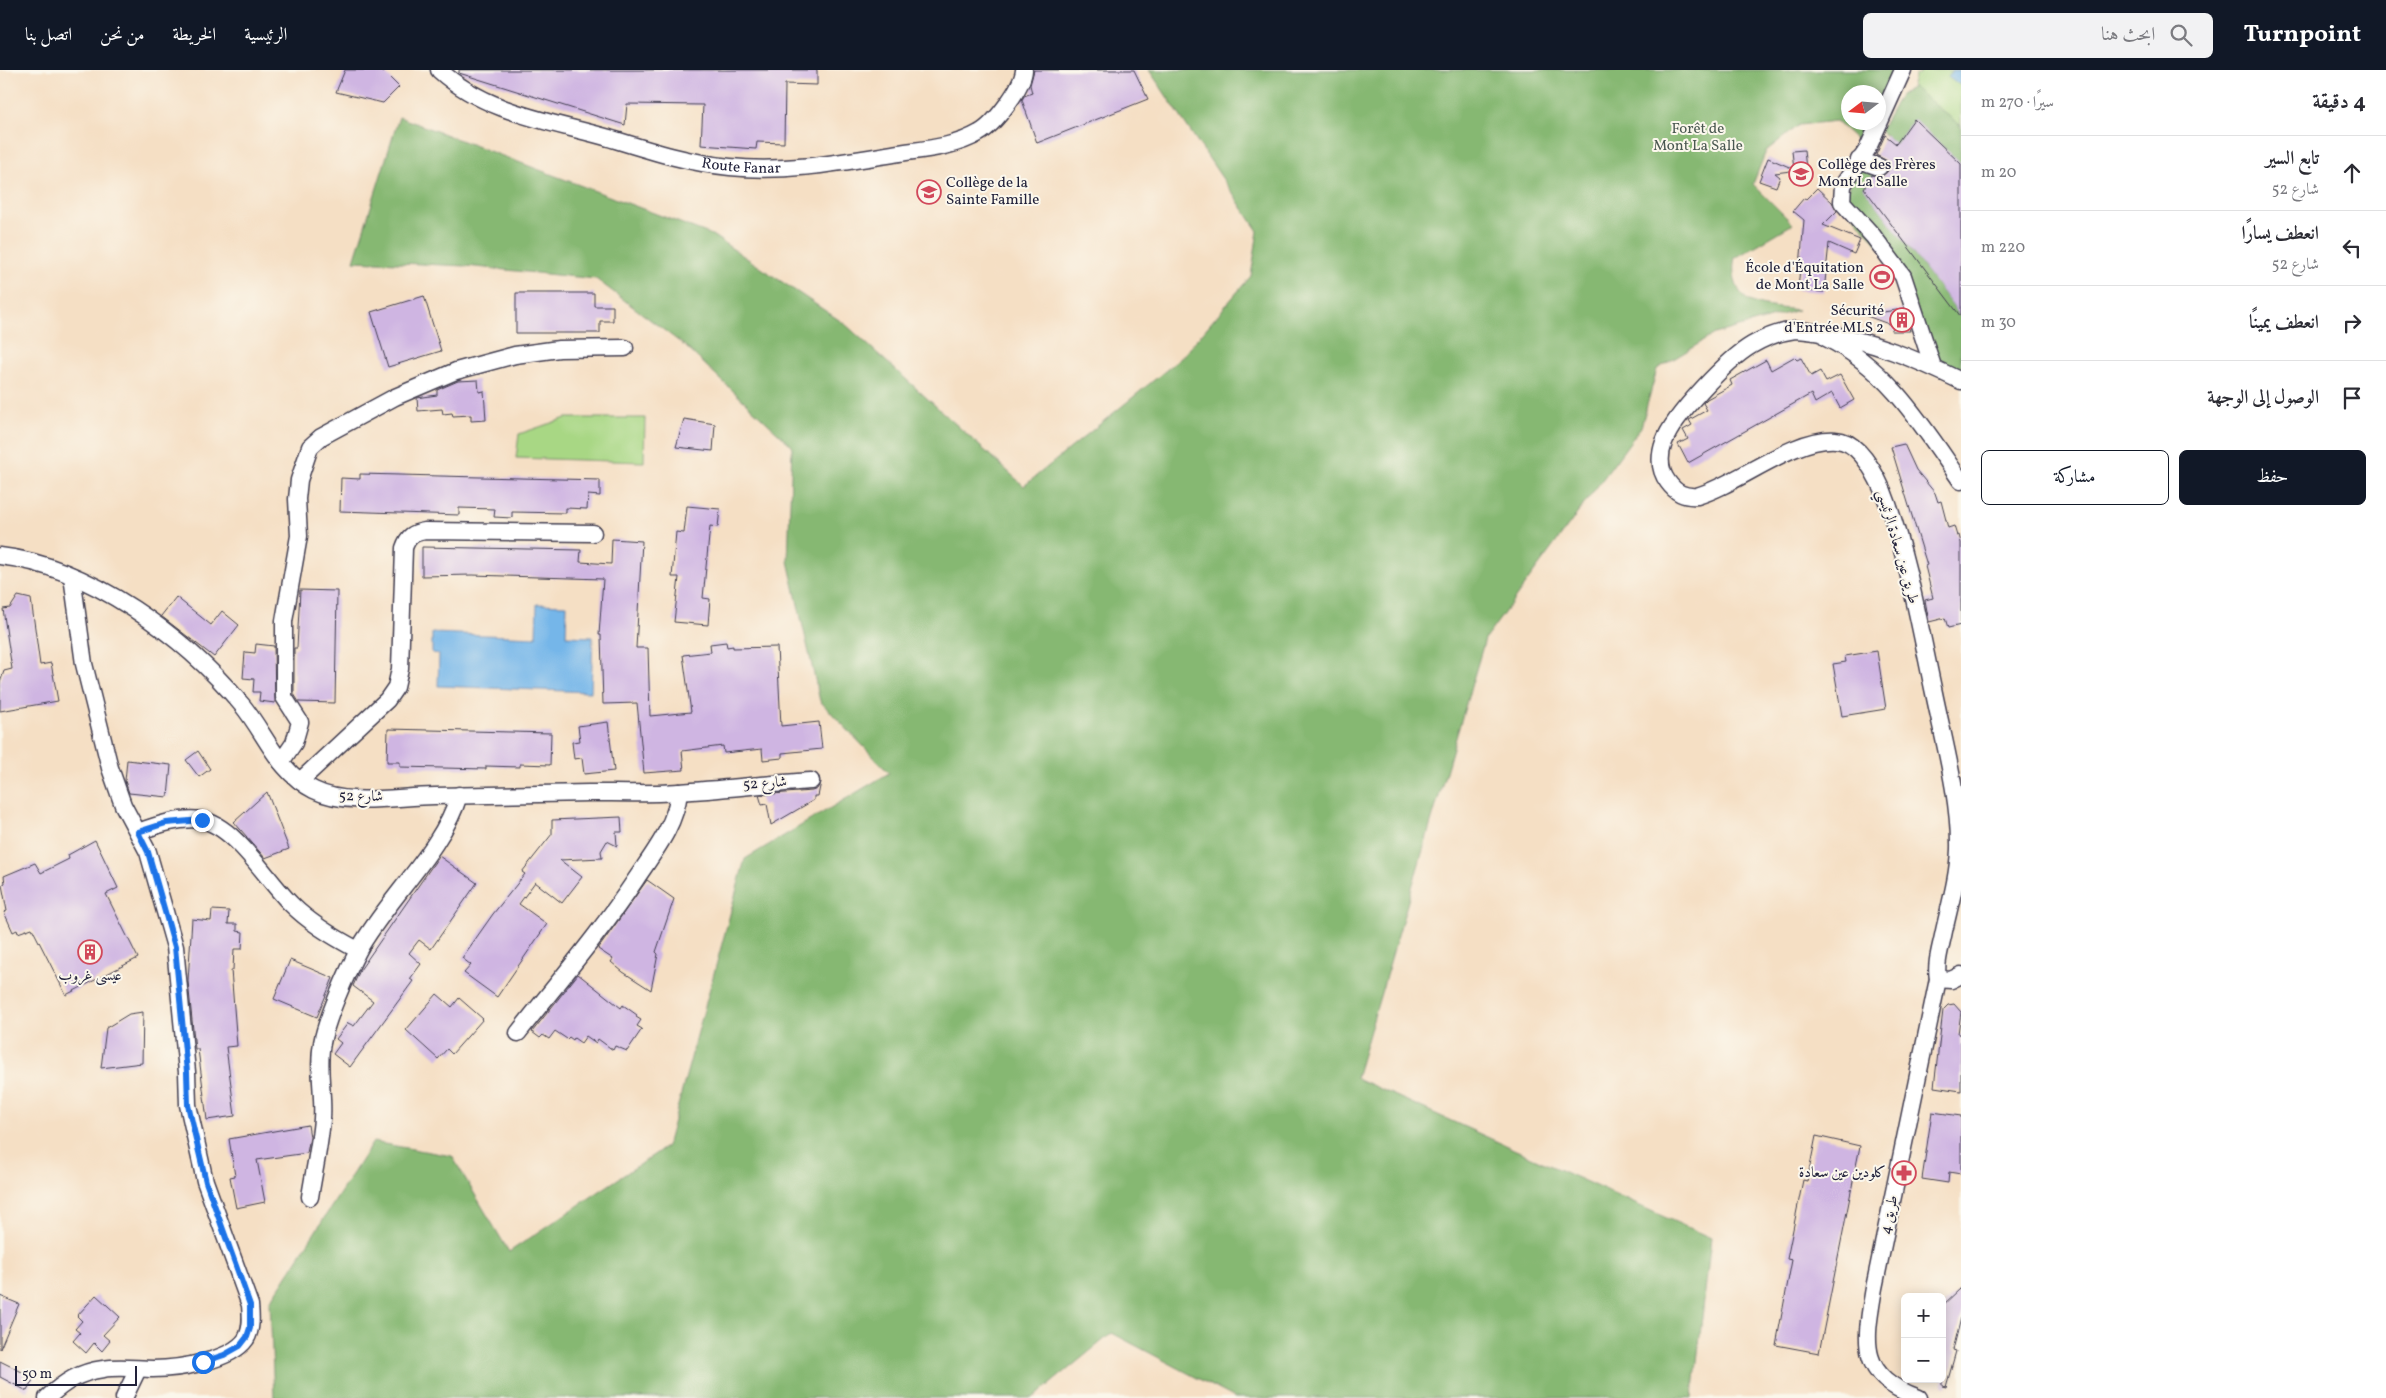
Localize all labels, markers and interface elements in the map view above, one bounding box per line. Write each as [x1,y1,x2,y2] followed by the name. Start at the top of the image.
[1863,13,2213,58] search box
[2243,18,2361,52] text: Turnpoint
[2167,21,2195,49] icon: search
[2101,22,2155,48] text: ابحث هنا
[25,23,72,48] text: اتصل بنا
[100,23,144,48] text: من نحن
[172,23,216,48] text: الخريطة
[244,23,287,48] text: الرئيسية
[1841,85,1886,130] north arrow
[2312,88,2366,117] text: 4 دقيقة
[1981,92,2054,114] text: سيرًا · 270 m
[1653,119,1743,157] park label: Forêt de Mont La Salle
[2266,146,2319,172] text: تابع السير
[700,153,781,179] street label: Route Fanar
[1818,155,1936,193] place label: Collège des Frères Mont La Salle
[2338,159,2366,187] icon: ahead
[1788,161,1814,187] school or university icon: Collège des Frères Mont La Salle
[1981,162,2016,184] text: 20 m
[946,173,1039,211] place label: Collège de la Sainte Famille
[916,179,942,205] school or university icon: Collège de la Sainte Famille
[2272,179,2319,201] text: شارع 52
[2241,221,2319,247] text: انعطف يسارًا
[2338,234,2366,262] icon: left
[1981,237,2025,259] text: 220 m
[2272,254,2319,276] text: شارع 52
[1745,258,1864,296] place label: École d'Équitation de Mont La Salle
[1869,264,1895,290] sports icon: École d'Équitation de Mont La Salle
[1784,301,1884,339] place label: Sécurité d'Entrée MLS 2
[1889,307,1915,333] building icon: Sécurité d'Entrée MLS 2
[2338,309,2366,337] icon: right
[2249,310,2319,336] text: انعطف يمينًا
[1981,312,2016,334] text: 30 m
[2338,384,2366,412] icon: arrive
[2207,385,2319,411] text: الوصول إلى الوجهة
[1981,450,2169,505] button: مشاركة
[2179,450,2366,505] button: حفظ
[1869,487,1923,607] street label: طريق عين سعادة الرئيسي
[742,772,788,797] street label: شارع 52
[339,786,383,809] street label: شارع 52
[191,809,214,832] route end
[77,939,103,965] building icon: عيسى غروب
[58,966,122,987] place label: عيسى غروب
[1891,1160,1917,1186] pharmacy icon: كلودين عين سعادة
[1799,1163,1886,1184] place label: كلودين عين سعادة
[1876,1194,1904,1236] street label: طريق 4
[1901,1293,1946,1383] map controls
[1901,1293,1946,1338] button: +
[1901,1338,1946,1383] button: −
[192,1351,215,1374] route start
[15,1363,138,1386] scale bar
[22,1365,52,1384] text: 50 m

